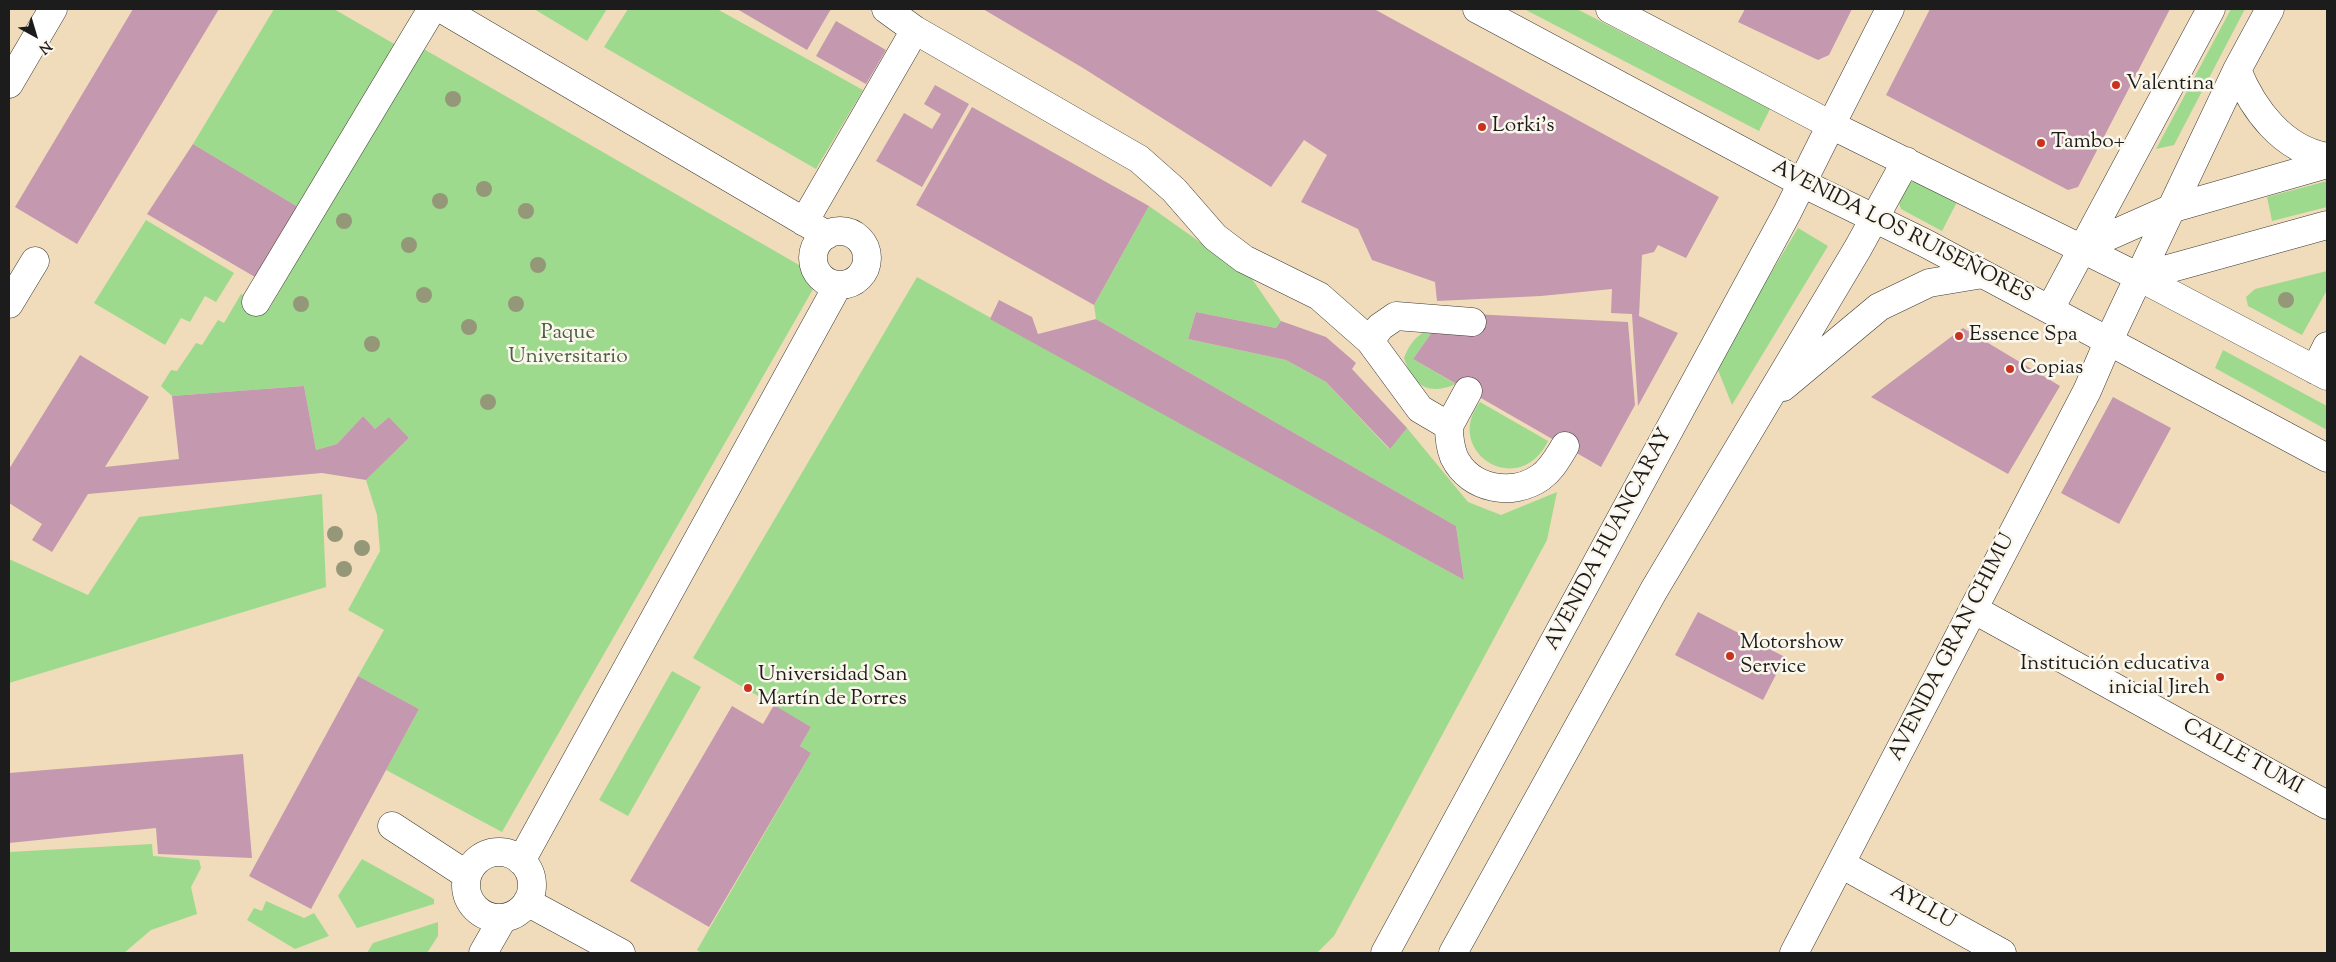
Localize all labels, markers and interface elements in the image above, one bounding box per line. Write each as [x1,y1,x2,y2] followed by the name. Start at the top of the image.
[10,10,60,60] north arrow
[34,35,55,58] text: N
[2126,72,2214,98] place label: Valentina
[2110,79,2122,91] marker: Valentina
[1492,114,1554,140] place label: Lorki's
[1476,121,1488,133] marker: Lorki's
[2051,130,2125,156] place label: Tambo+
[2035,137,2047,149] marker: Tambo+
[1767,156,2037,310] street label: AVENIDA LOS RUISEÑORES
[508,321,628,371] park label: Paque Universitario
[1969,323,2078,349] place label: Essence Spa
[1953,330,1965,342] marker: Essence Spa
[2020,356,2083,382] place label: Copias
[2004,363,2016,375] marker: Copias
[1541,425,1679,655] street label: AVENIDA HUANCARAY
[1885,530,2021,766] street label: AVENIDA GRAN CHIMU
[1740,631,1844,681] place label: Motorshow Service
[1724,650,1736,662] marker: Motorshow Service
[2020,652,2210,702] place label: Institución educativa inicial Jireh
[758,663,908,713] place label: Universidad San Martín de Porres
[2214,671,2226,683] marker: Institución educativa inicial Jireh
[742,682,754,694] marker: Universidad San Martín de Porres
[2177,715,2307,801] street label: CALLE TUMI
[1885,880,1959,936] street label: AYLLU

